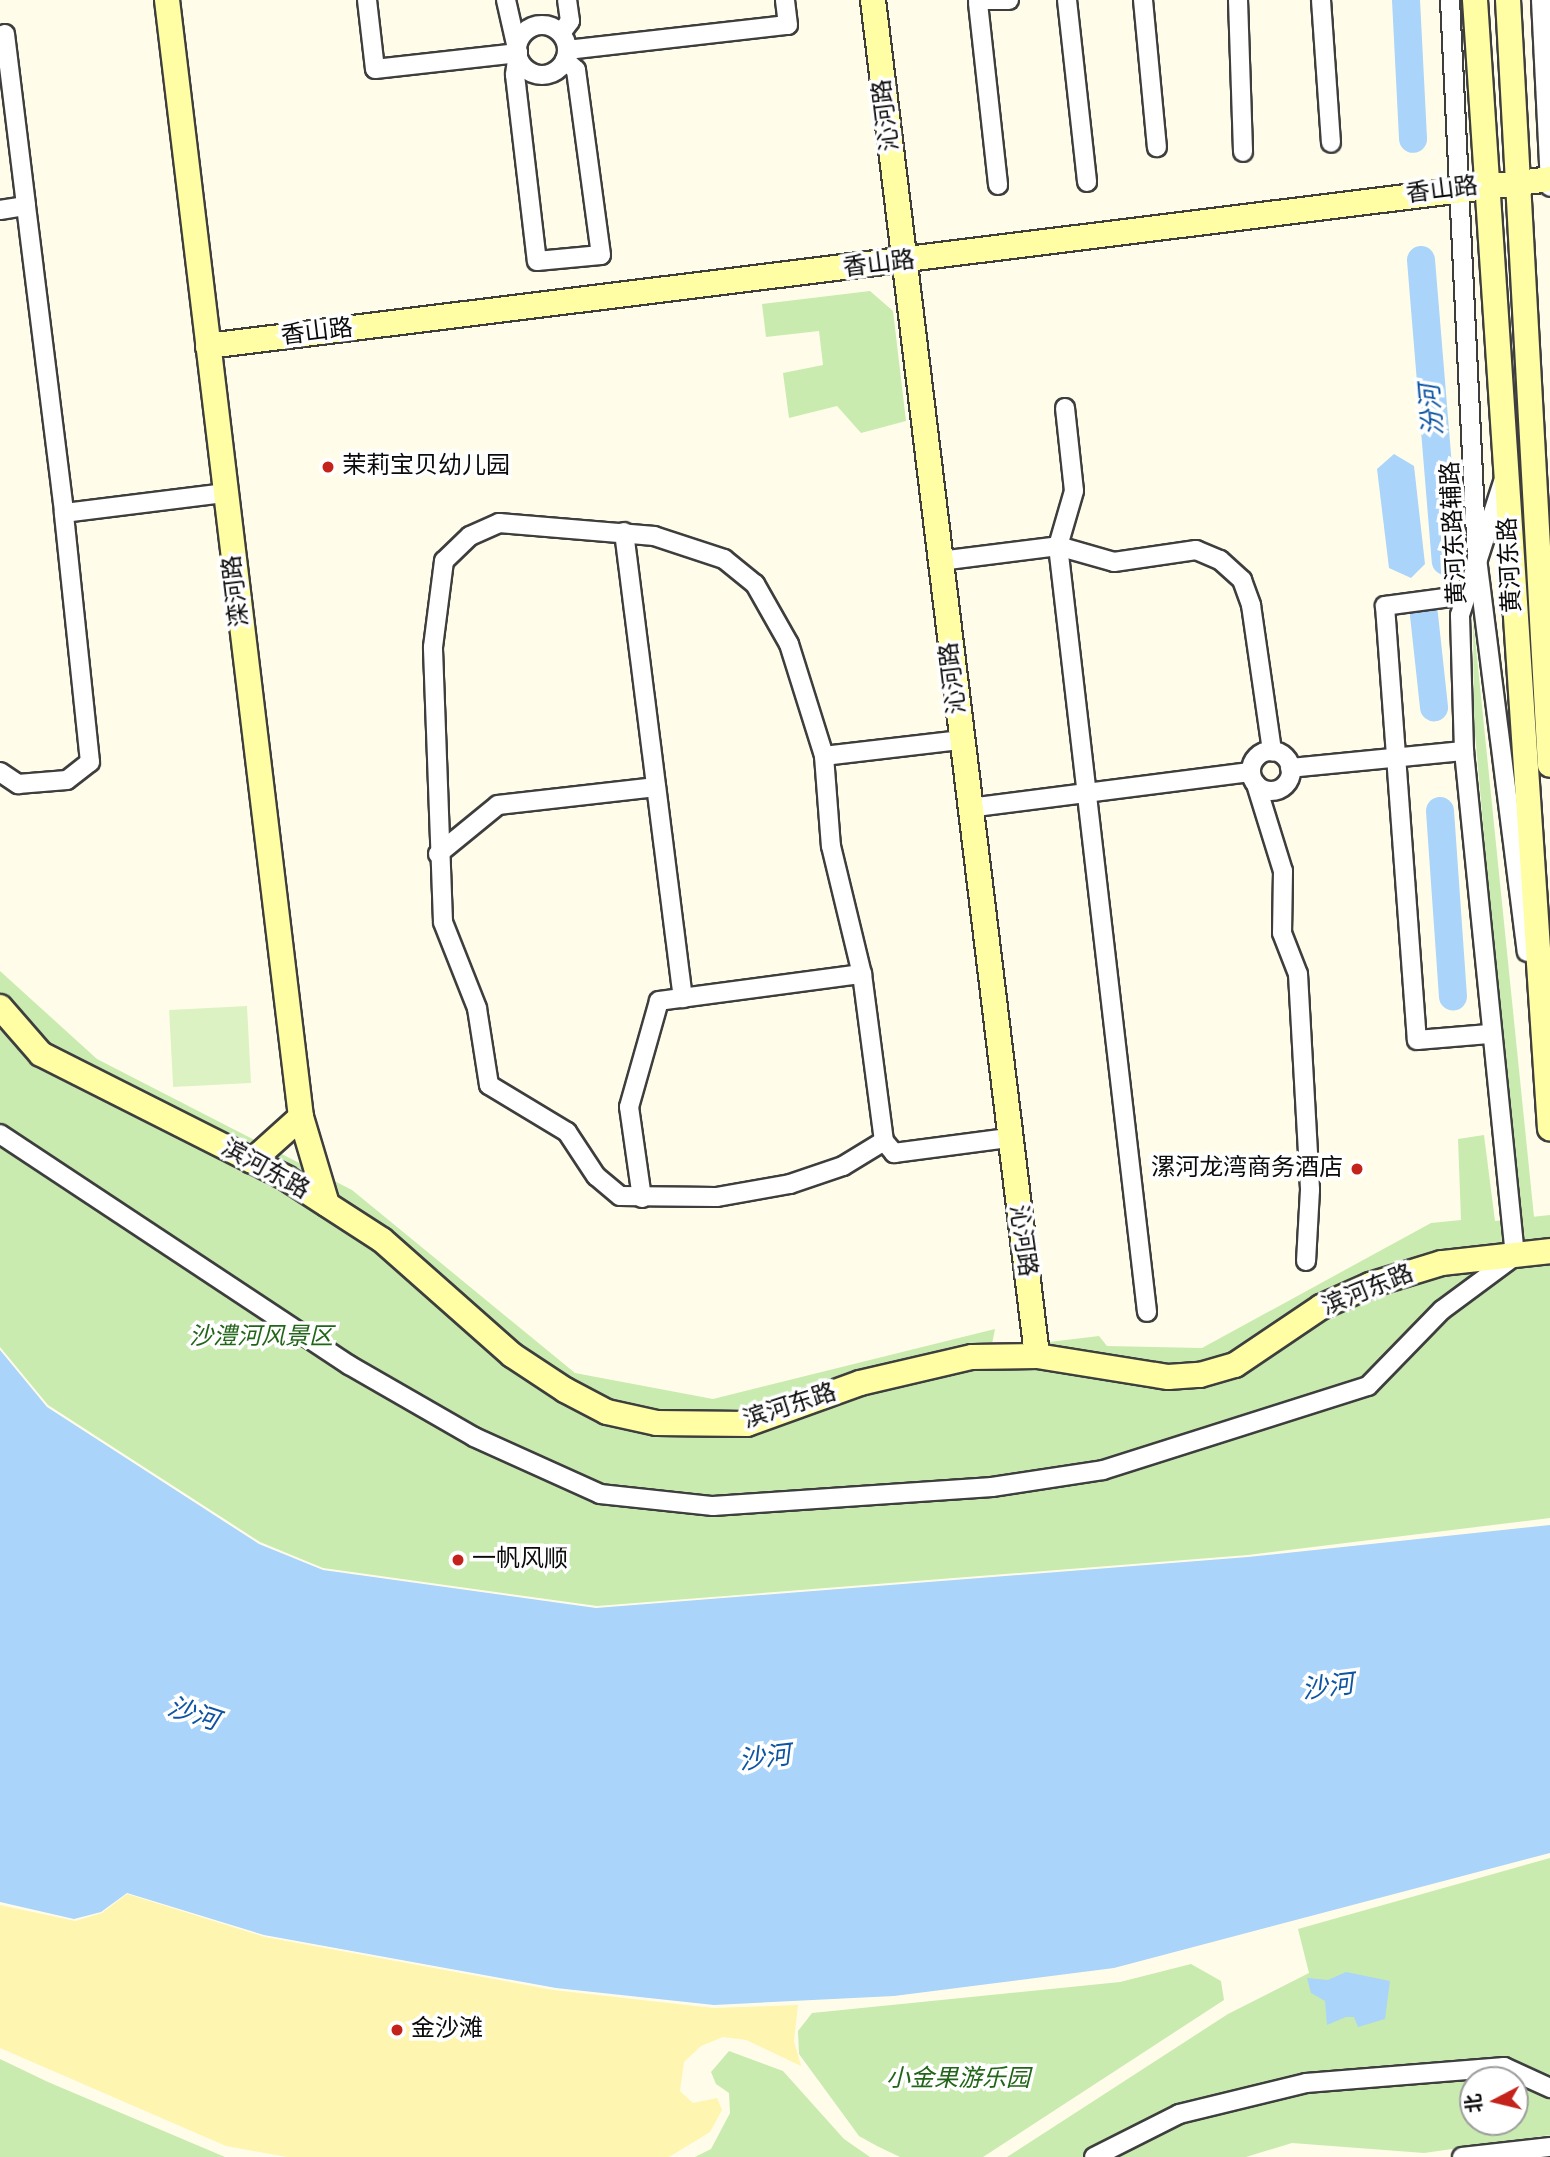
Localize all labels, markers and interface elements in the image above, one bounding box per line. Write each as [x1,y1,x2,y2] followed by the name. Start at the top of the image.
[868,78,906,152] street label: 沁河路
[1405,172,1479,210] street label: 香山路
[842,246,916,284] street label: 香山路
[280,314,354,352] street label: 香山路
[1415,383,1451,437] water label: 汾河
[342,453,510,481] place label: 茉莉宝贝幼儿园
[320,459,336,475] marker: 茉莉宝贝幼儿园
[1437,460,1473,606] street label: 黄河东路辅路
[1494,516,1528,614] street label: 黄河东路
[218,554,256,628] street label: 滦河路
[935,641,973,715] street label: 沁河路
[216,1134,314,1206] street label: 滨河东路
[1151,1155,1343,1183] place label: 漯河龙湾商务酒店
[1349,1161,1365,1177] marker: 漯河龙湾商务酒店
[1003,1203,1041,1279] street label: 沁河路
[1318,1260,1418,1322] street label: 滨河东路
[189,1324,333,1352] park label: 沙澧河风景区
[740,1378,840,1436] street label: 滨河东路
[472,1546,568,1574] place label: 一帆风顺
[450,1552,466,1568] marker: 一帆风顺
[1300,1669,1356,1707] water label: 沙河
[163,1692,223,1738] water label: 沙河
[737,1740,793,1778] water label: 沙河
[411,2016,483,2044] place label: 金沙滩
[389,2022,405,2038] marker: 金沙滩
[886,2066,1030,2094] park label: 小金果游乐园
[1459,2066,1529,2136] north arrow
[1459,2092,1490,2115] text: 北

